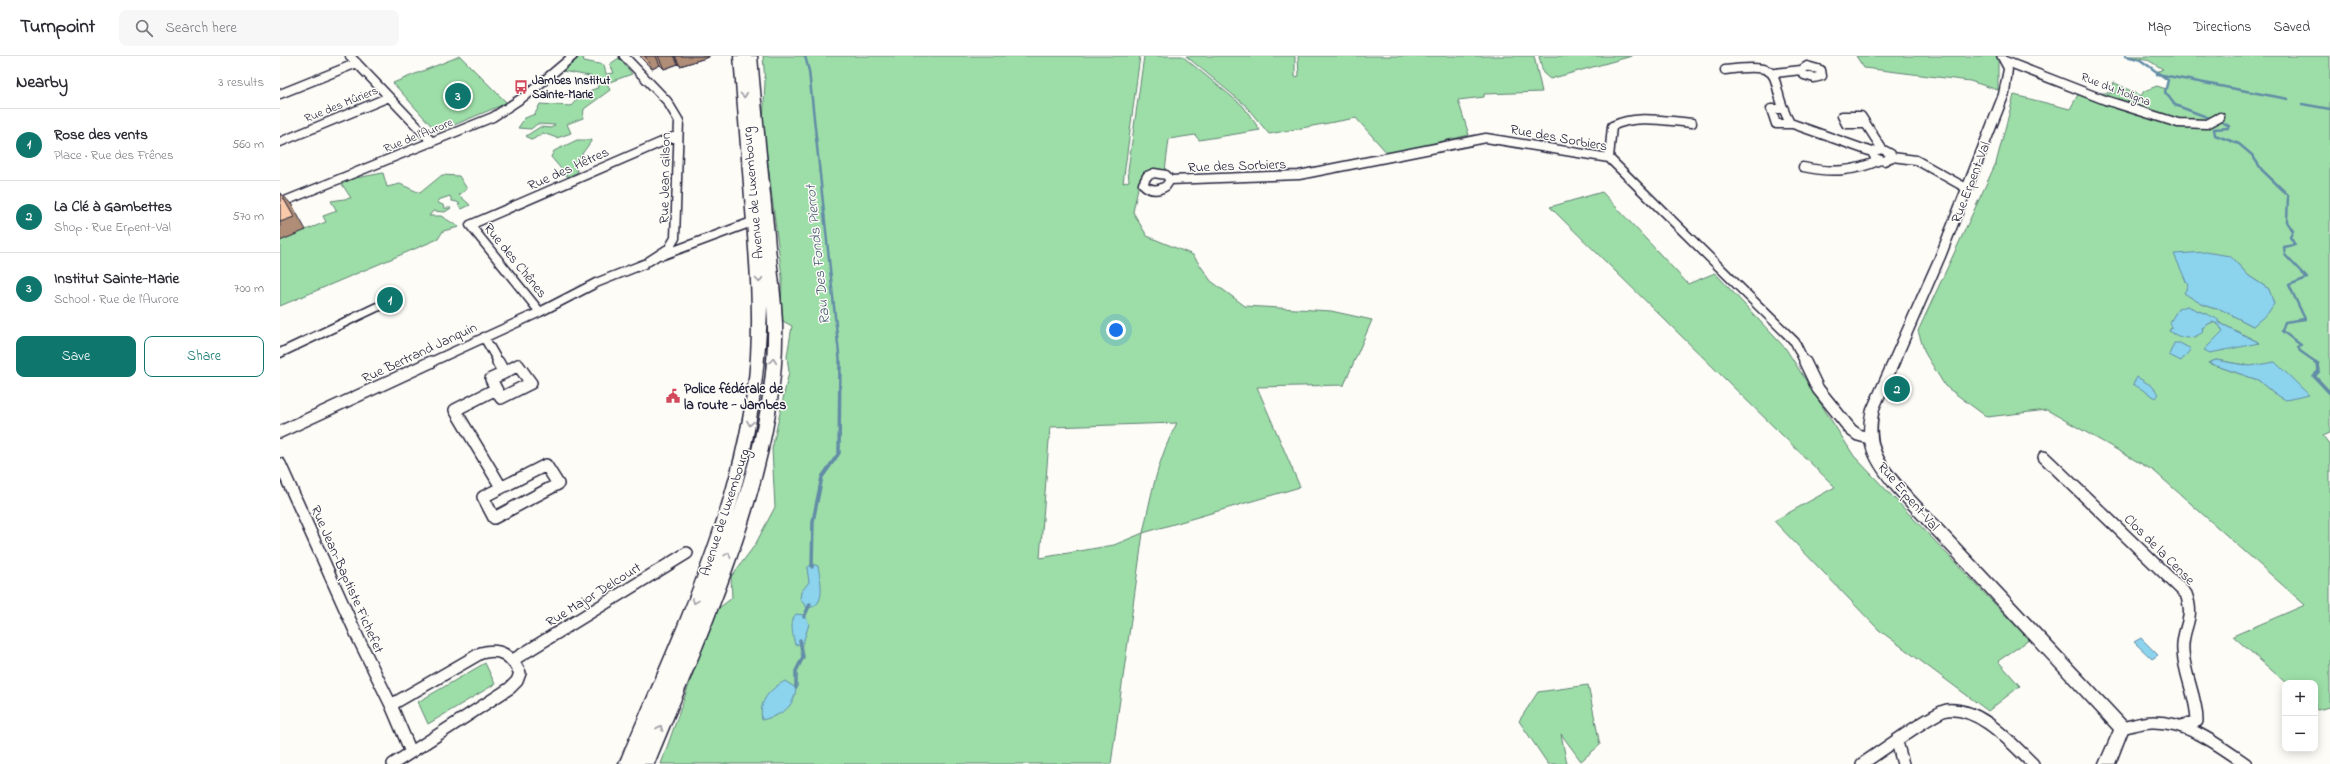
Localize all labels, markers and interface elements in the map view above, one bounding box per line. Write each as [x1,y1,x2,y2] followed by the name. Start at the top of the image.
[119,10,399,46] search box
[20,14,95,41] text: Turnpoint
[133,17,155,39] icon: search
[165,17,237,39] text: Search here
[2148,17,2171,38] text: Map
[2193,17,2251,38] text: Directions
[2273,17,2310,38] text: Saved
[2078,68,2153,112] street label: Rue du Moligna
[16,70,68,95] text: Nearby
[532,72,611,104] place label: Jambes Institut Sainte-Marie
[218,73,264,92] text: 3 results
[513,79,529,95] bus stop icon: Jambes Institut Sainte-Marie
[445,81,471,111] pin: 3
[302,82,381,128] street label: Rue des Mûriers
[739,92,748,98] one-way arrow
[381,114,456,158] street label: Rue de l'Aurore
[1508,120,1609,157] street label: Rue des Sorbiers
[54,124,148,146] text: Rose des vents
[737,126,771,260] street label: Avenue de Luxembourg
[654,132,677,224] street label: Rue Jean Gilson
[27,135,31,154] text: 1
[232,135,264,154] text: 560 m
[1946,139,1997,226] street label: Rue Erpent-Val
[525,142,613,197] street label: Rue des Hêtres
[54,146,174,165] text: Place · Rue des Frênes
[1187,154,1287,179] street label: Rue des Sorbiers
[800,182,836,326] water label: Rau Des Fonds Pierrot
[54,196,172,218] text: La Clé à Gambettes
[26,207,32,226] text: 2
[232,207,264,226] text: 570 m
[54,218,171,237] text: Shop · Rue Erpent-Val
[478,219,552,303] street label: Rue des Chênes
[54,268,179,290] text: Institut Sainte-Marie
[754,277,763,283] one-way arrow
[26,279,32,298] text: 3
[234,279,264,298] text: 700 m
[377,285,403,315] pin: 1
[54,290,179,309] text: School · Rue de l'Aurore
[359,317,481,389] street label: Rue Bertrand Janquin
[1106,320,1126,340] your location
[16,336,136,377] button: Save
[144,336,264,377] button: Share
[768,358,777,364] one-way arrow
[1884,374,1910,404] pin: 2
[684,379,786,416] place label: Police fédérale de la route - Jambes
[665,388,681,404] public building icon: Police fédérale de la route - Jambes
[746,420,755,427] one-way arrow
[695,446,757,579] street label: Avenue de Luxembourg
[1872,458,1944,536] street label: Rue Erpent-Val
[305,502,389,657] street label: Rue Jean-Baptiste Fichefet
[2119,510,2200,591] street label: Clos de la Cense
[723,551,731,558] one-way arrow
[542,557,646,633] street label: Rue Major Delcourt
[691,597,699,604] one-way arrow
[2282,680,2318,752] map controls
[2282,680,2318,716] button: +
[2282,716,2318,752] button: −
[655,724,663,731] one-way arrow

